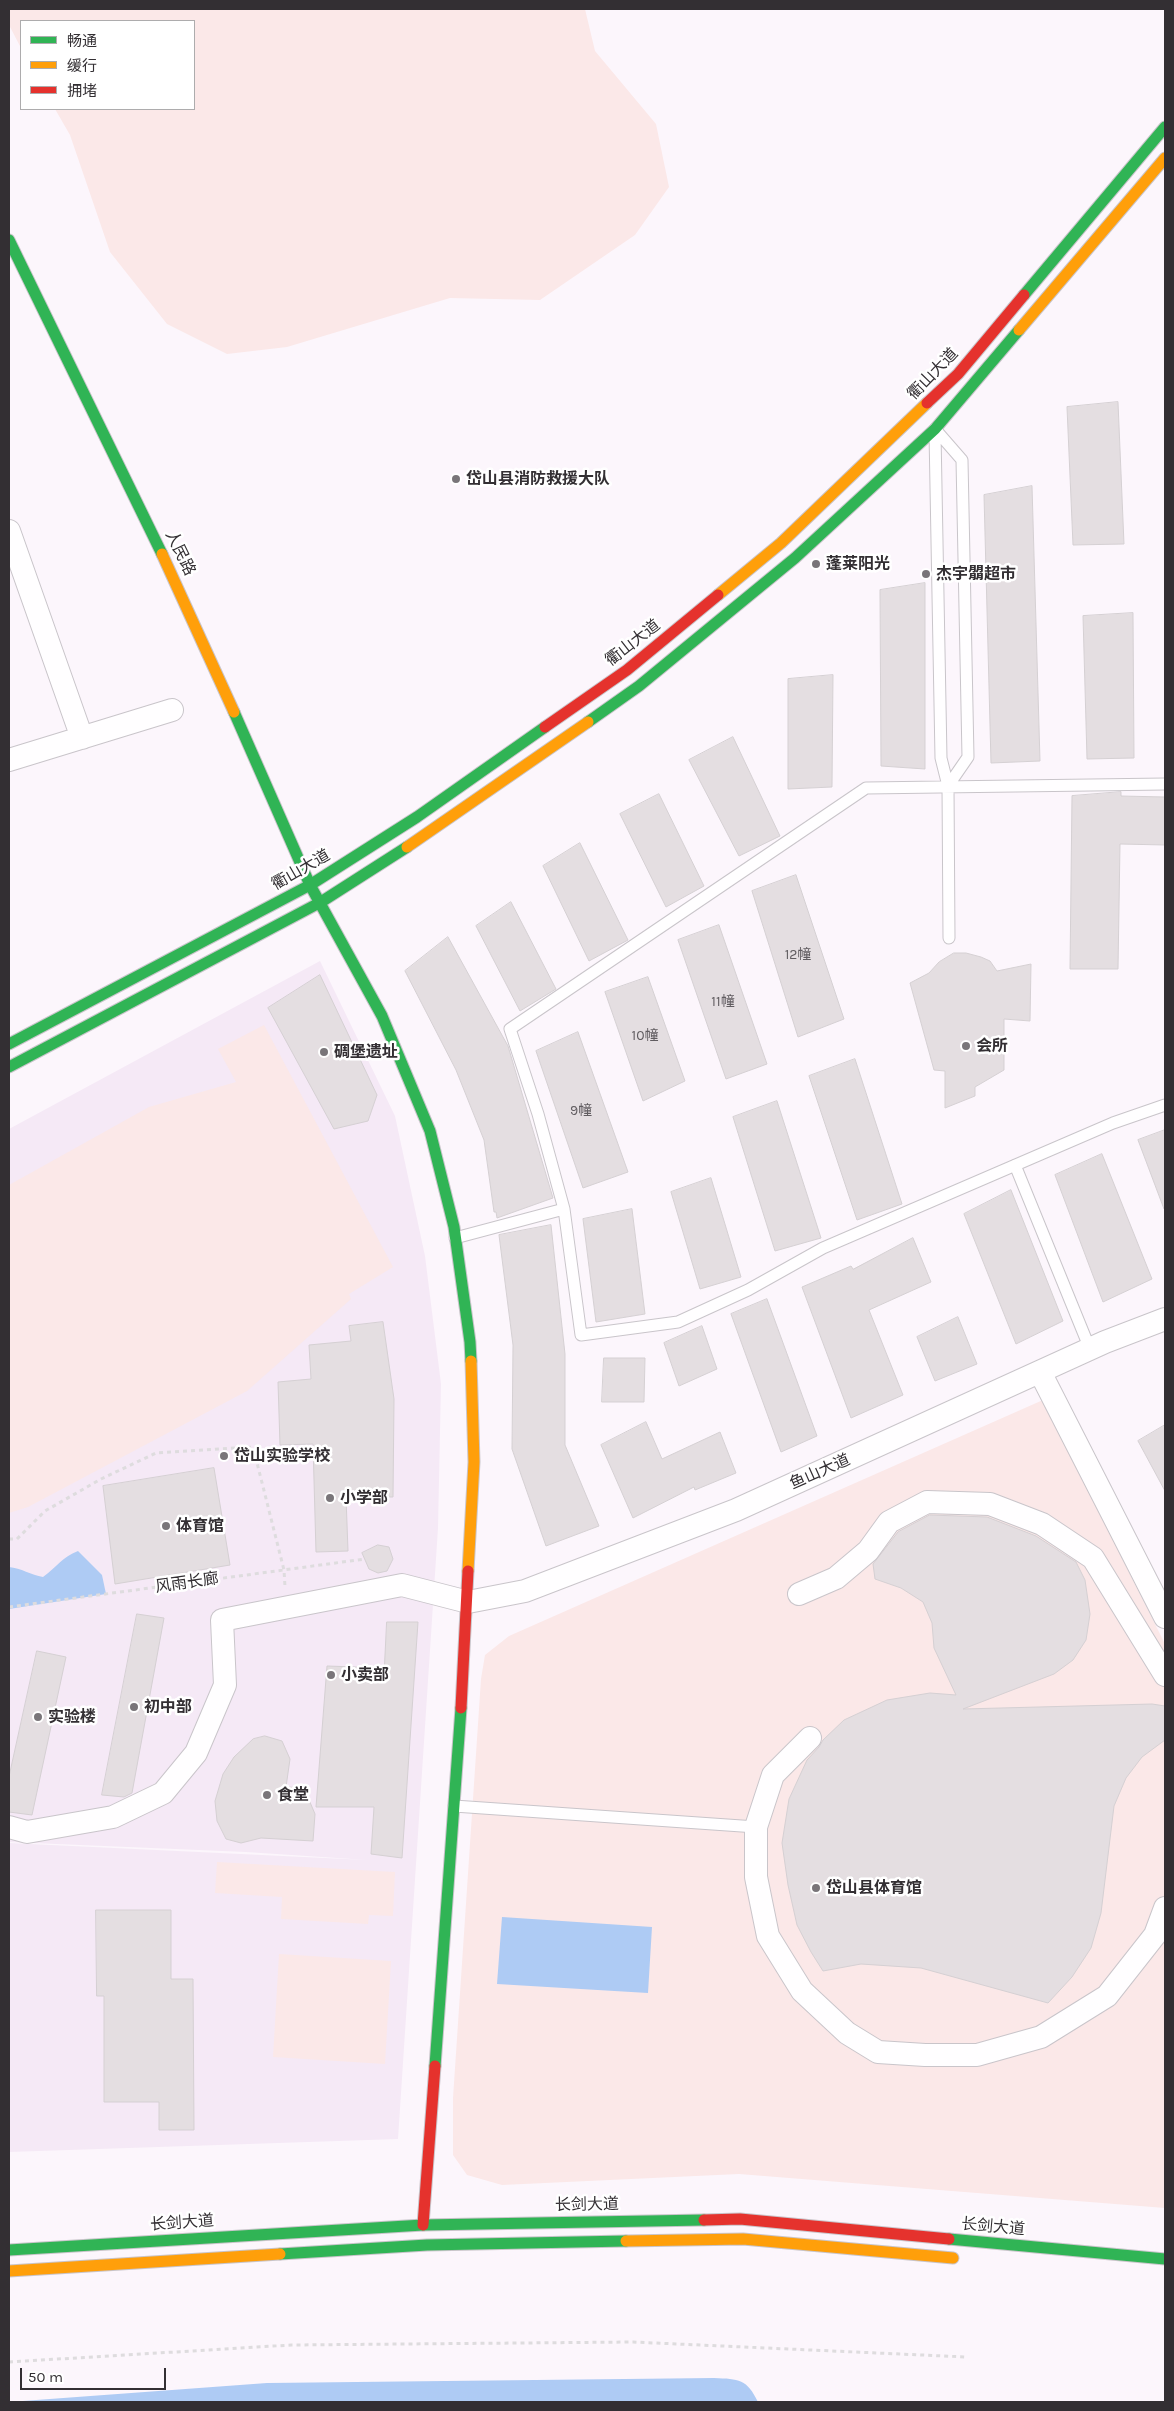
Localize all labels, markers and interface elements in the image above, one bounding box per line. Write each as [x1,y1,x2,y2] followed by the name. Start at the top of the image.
[20,20,195,110] legend
[67,32,97,50] text: 畅通
[67,57,97,75] text: 缓行
[67,82,97,100] text: 拥堵
[904,344,962,404] street label: 衢山大道
[466,469,610,489] place label: 岱山县消防救援大队
[450,473,462,485] marker: 岱山县消防救援大队
[161,527,199,579] street label: 人民路
[826,554,890,574] place label: 蓬莱阳光
[810,558,822,570] marker: 蓬莱阳光
[936,564,1016,584] place label: 杰宇朤超市
[920,568,932,580] marker: 杰宇朤超市
[602,616,664,670] street label: 衢山大道
[268,846,334,894] street label: 衢山大道
[785,947,811,963] house number: 12幢
[711,994,735,1010] house number: 11幢
[632,1028,658,1044] house number: 10幢
[976,1036,1008,1056] place label: 会所
[960,1040,972,1052] marker: 会所
[334,1042,398,1062] place label: 碉堡遗址
[318,1046,330,1058] marker: 碉堡遗址
[570,1103,592,1119] house number: 9幢
[234,1446,330,1466] place label: 岱山实验学校
[218,1450,230,1462] marker: 岱山实验学校
[787,1450,853,1494] street label: 鱼山大道
[340,1488,388,1508] place label: 小学部
[324,1492,336,1504] marker: 小学部
[176,1516,224,1536] place label: 体育馆
[160,1520,172,1532] marker: 体育馆
[154,1569,220,1597] street label: 风雨长廊
[341,1665,389,1685] place label: 小卖部
[325,1669,337,1681] marker: 小卖部
[144,1697,192,1717] place label: 初中部
[128,1701,140,1713] marker: 初中部
[48,1707,96,1727] place label: 实验楼
[32,1711,44,1723] marker: 实验楼
[277,1785,309,1805] place label: 食堂
[261,1789,273,1801] marker: 食堂
[826,1878,922,1898] place label: 岱山县体育馆
[810,1882,822,1894] marker: 岱山县体育馆
[555,2195,619,2215] street label: 长剑大道
[149,2211,215,2235] street label: 长剑大道
[960,2215,1026,2239] street label: 长剑大道
[22,2358,169,2390] scale bar
[28,2368,63,2386] text: 50 m

